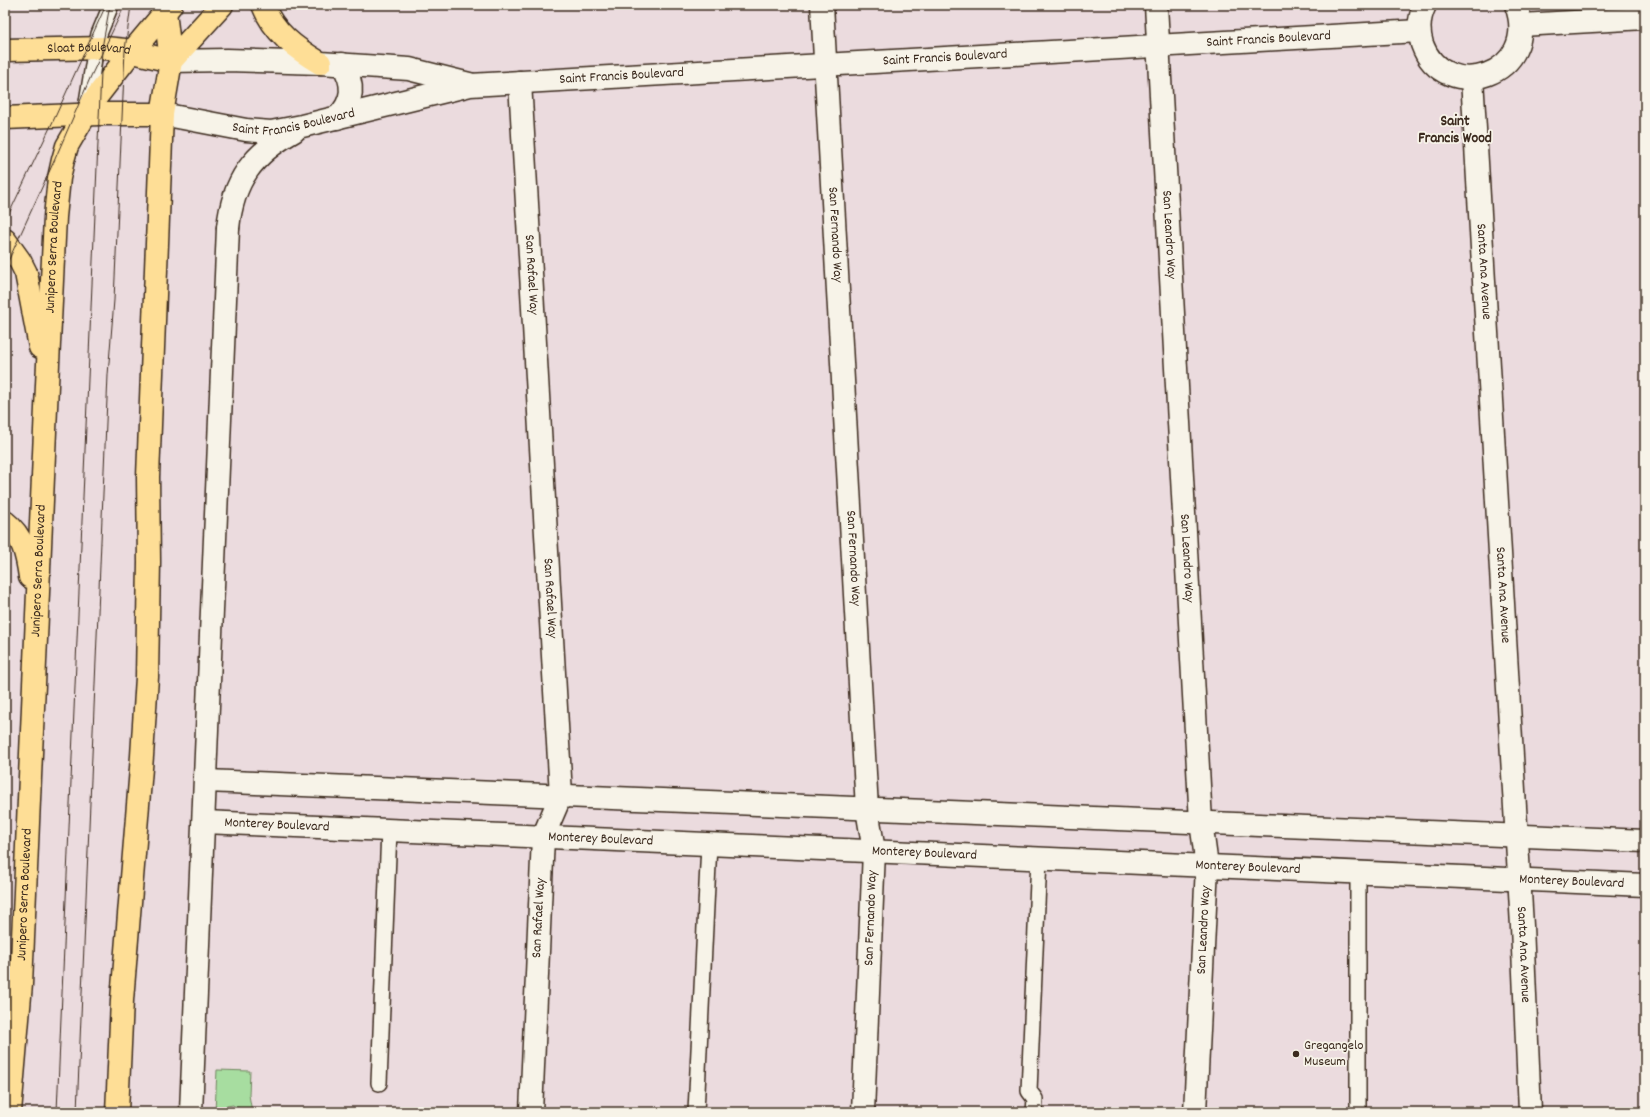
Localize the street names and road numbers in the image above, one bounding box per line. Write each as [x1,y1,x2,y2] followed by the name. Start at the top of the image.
[1206,26,1331,53] street label: Saint Francis Boulevard
[47,38,133,61] street label: Sloat Boulevard
[882,44,1008,71] street label: Saint Francis Boulevard
[559,63,684,90] street label: Saint Francis Boulevard
[231,103,357,142] street label: Saint Francis Boulevard
[40,180,69,314] street label: Junipero Serra Boulevard
[822,186,848,283] street label: San Fernando Way
[1156,190,1181,280] street label: San Leandro Way
[1471,223,1496,320] street label: Santa Ana Avenue
[519,234,543,316] street label: San Rafael Way
[26,504,52,638] street label: Junipero Serra Boulevard
[840,510,866,607] street label: San Fernando Way
[1174,513,1199,603] street label: San Leandro Way
[1490,546,1515,644] street label: Santa Ana Avenue
[537,557,562,639] street label: San Rafael Way
[224,813,330,837] street label: Monterey Boulevard
[548,827,654,852] street label: Monterey Boulevard
[12,828,38,961] street label: Junipero Serra Boulevard
[871,841,977,866] street label: Monterey Boulevard
[1195,855,1301,880] street label: Monterey Boulevard
[859,869,883,966] street label: San Fernando Way
[1519,870,1625,894] street label: Monterey Boulevard
[527,877,551,959] street label: San Rafael Way
[1192,885,1216,975] street label: San Leandro Way
[1511,906,1535,1003] street label: Santa Ana Avenue

